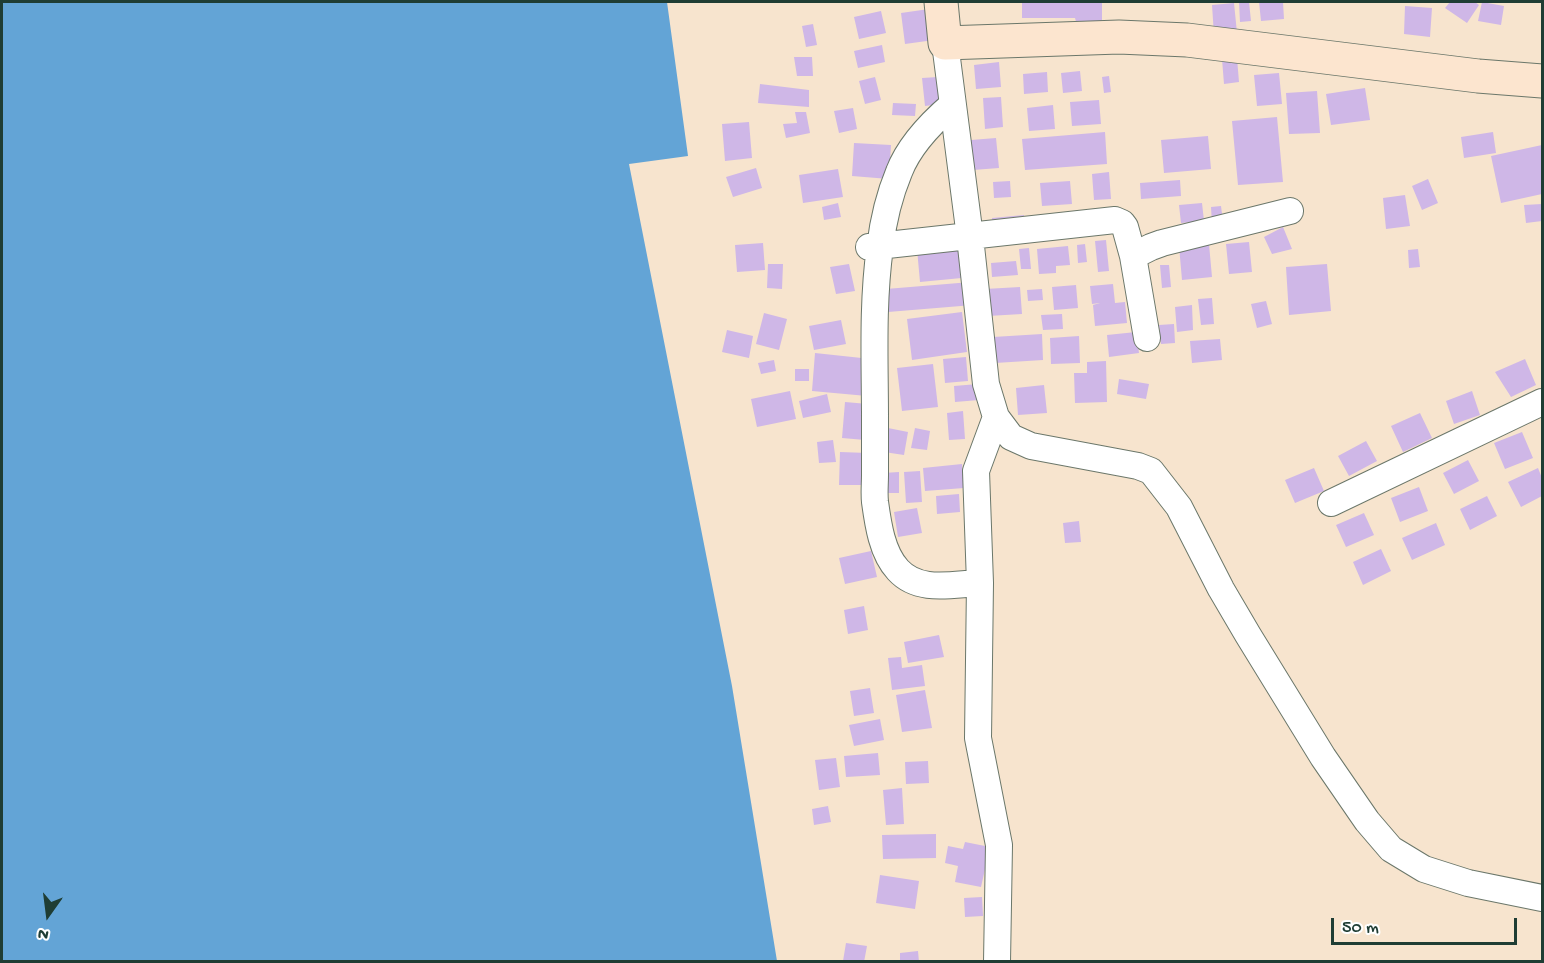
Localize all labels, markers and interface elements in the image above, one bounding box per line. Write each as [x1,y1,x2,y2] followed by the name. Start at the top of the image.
[18,885,78,945] north arrow
[1334,906,1520,944] scale bar
[1342,918,1379,939] text: 50 m
[36,922,51,943] text: N

